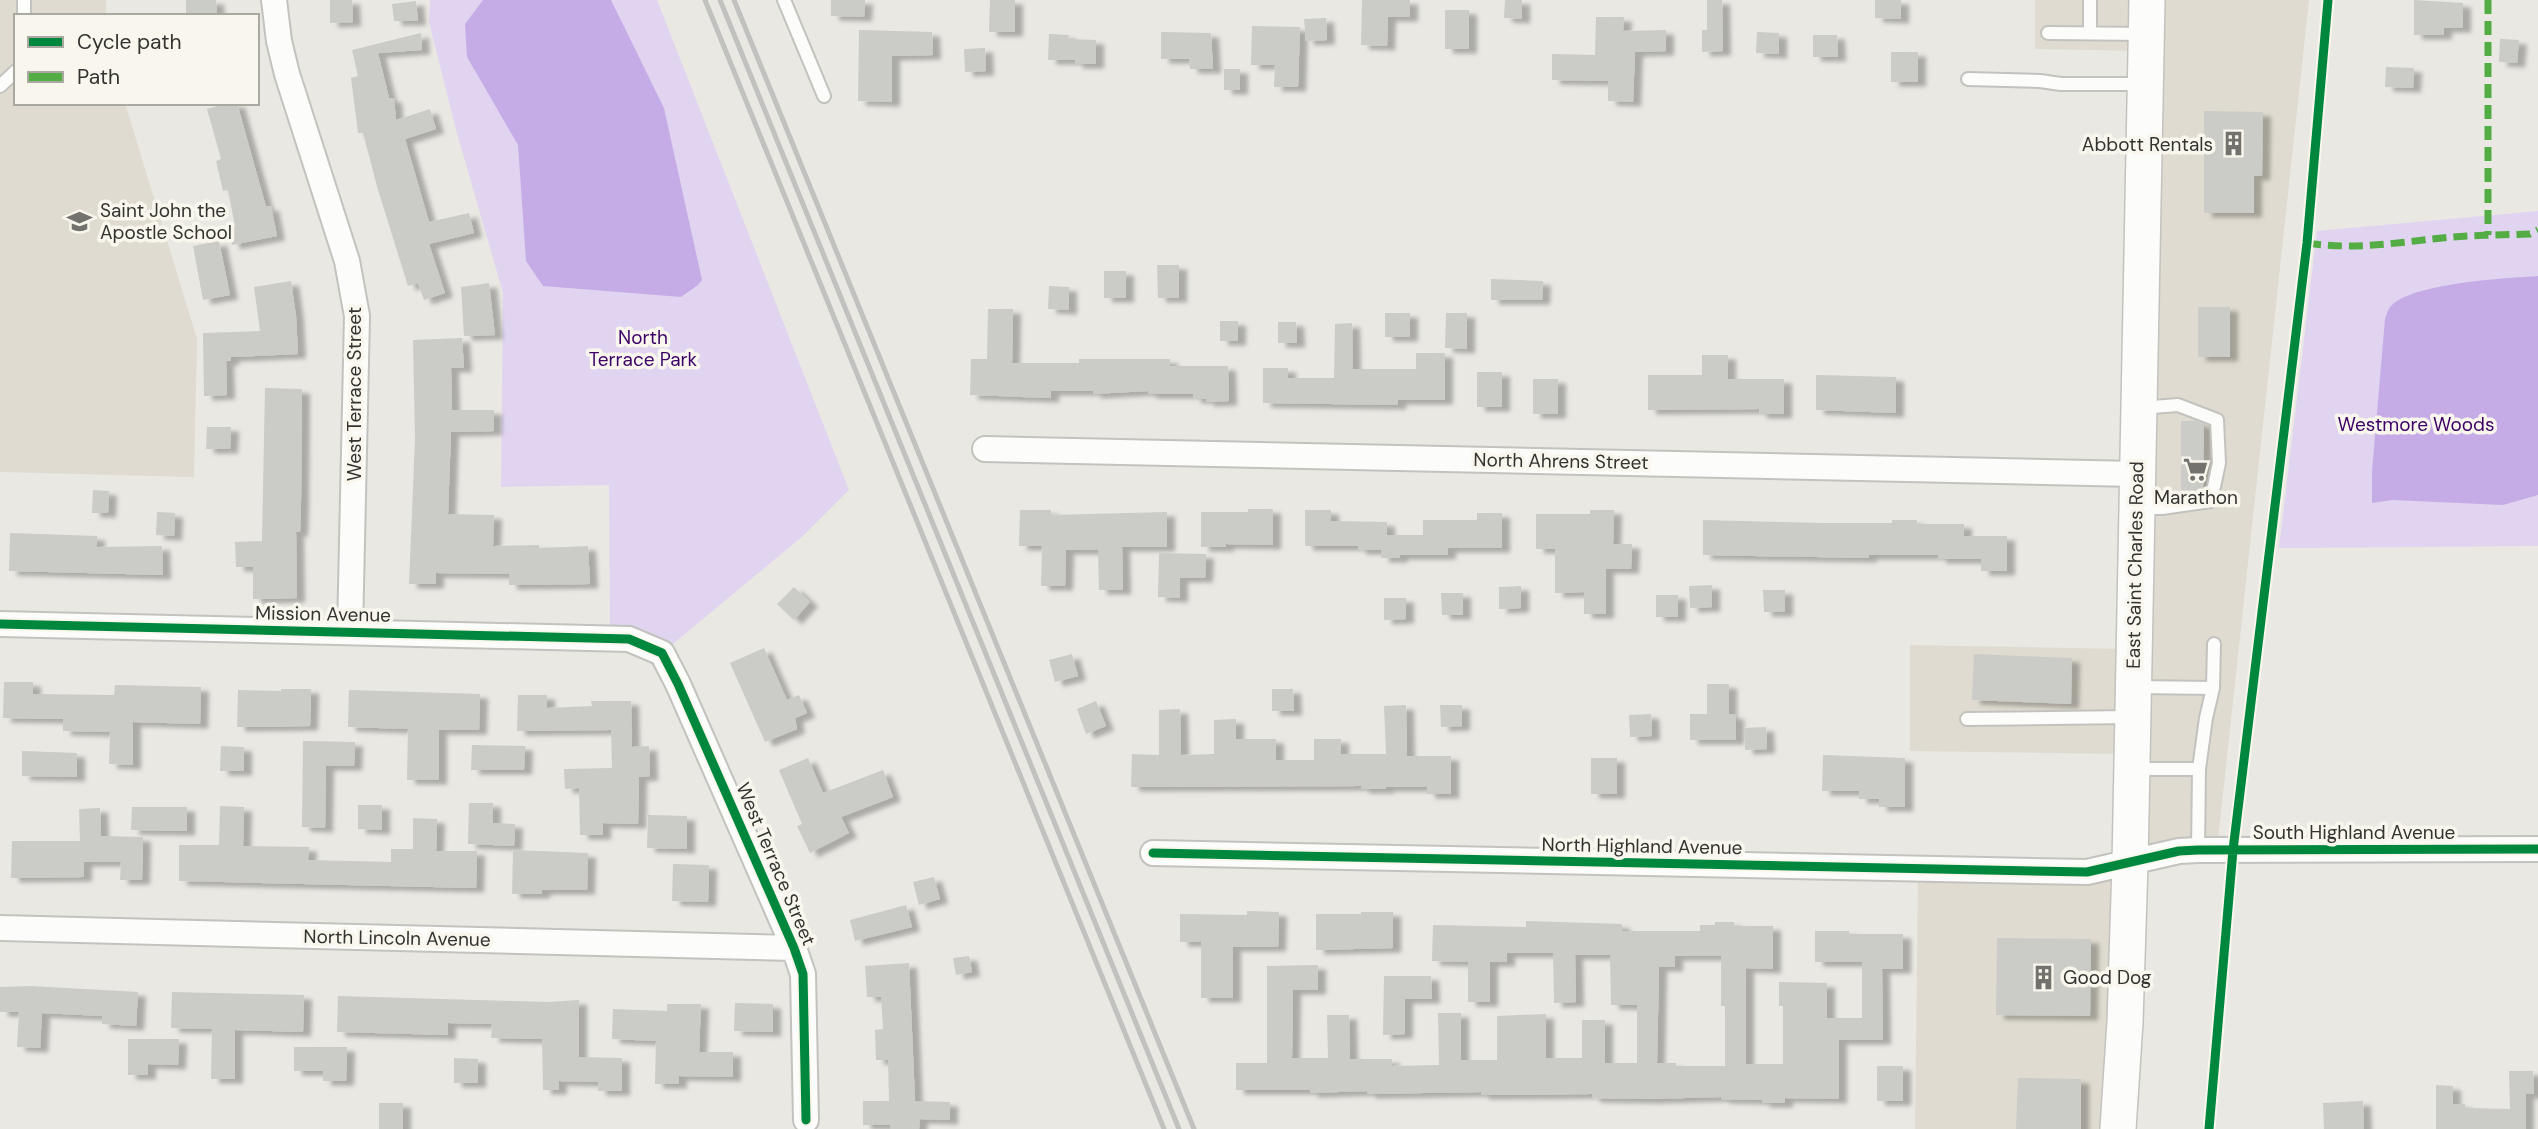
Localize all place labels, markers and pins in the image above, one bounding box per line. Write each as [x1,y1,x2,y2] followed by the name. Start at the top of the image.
[2219,130,2247,158] building icon: Abbott Rentals
[2082,132,2213,157] place label: Abbott Rentals
[100,198,232,245] place label: Saint John the Apostle School
[66,207,94,235] school or university icon: Saint John the Apostle School
[2182,455,2210,483] supermarket icon: Marathon
[2154,485,2238,510] place label: Marathon
[2029,963,2057,991] building icon: Good Dog
[2063,965,2152,990] place label: Good Dog

